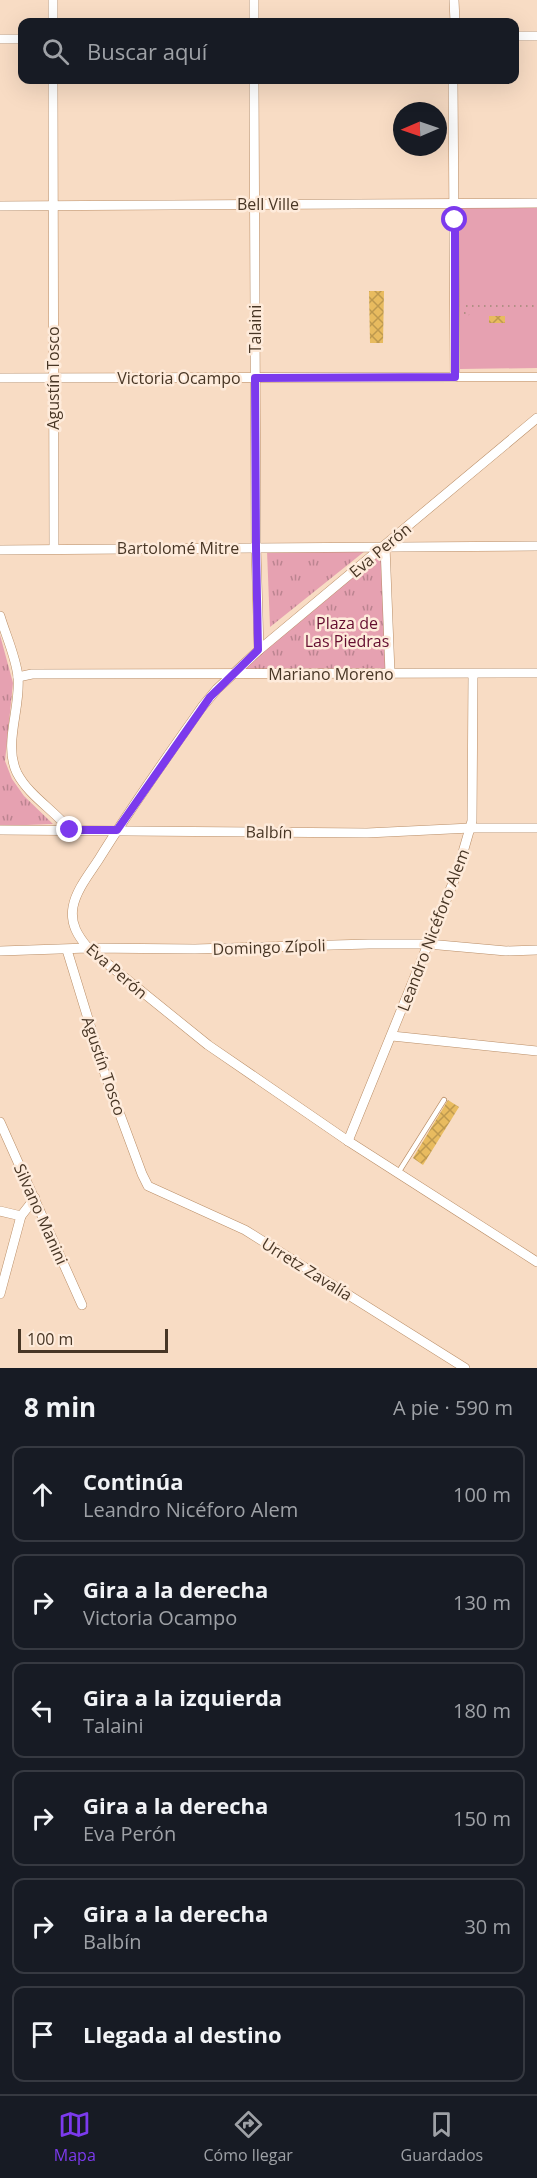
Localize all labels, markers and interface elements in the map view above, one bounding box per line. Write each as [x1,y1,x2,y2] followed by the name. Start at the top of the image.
[18,18,519,84] search box
[39,35,72,68] icon: search
[87,36,207,66] text: Buscar aquí
[393,102,447,156] north arrow
[237,193,299,215] street label: Bell Ville
[441,206,467,232] route start
[244,305,266,353] street label: Talaini
[42,326,64,430] street label: Agustín Tosco
[117,367,241,389] street label: Victoria Ocampo
[344,518,416,582] street label: Eva Perón
[117,537,239,559] street label: Bartolomé Mitre
[305,612,389,652] park label: Plaza de Las Piedras
[268,663,394,685] street label: Mariano Moreno
[56,816,82,842] route end
[245,821,293,843] street label: Balbín
[392,846,474,1014] street label: Leandro Nicéforo Alem
[212,934,326,960] street label: Domingo Zípoli
[82,938,152,1004] street label: Eva Perón
[77,1014,131,1118] street label: Agustín Tosco
[9,1160,73,1268] street label: Silvano Manini
[258,1232,356,1306] street label: Urretz Zavalía
[18,1326,168,1354] scale bar
[27,1328,73,1350] text: 100 m
[24,1389,96,1425] text: 8 min
[393,1394,513,1421] text: A pie · 590 m
[83,1466,184,1496] text: Continúa
[26,1478,59,1511] icon: ahead
[453,1481,511,1508] text: 100 m
[83,1496,298,1523] text: Leandro Nicéforo Alem
[83,1574,268,1604] text: Gira a la derecha
[26,1586,59,1619] icon: right
[453,1589,511,1616] text: 130 m
[83,1604,237,1631] text: Victoria Ocampo
[83,1682,282,1712] text: Gira a la izquierda
[26,1694,59,1727] icon: left
[453,1697,511,1724] text: 180 m
[83,1712,144,1739] text: Talaini
[83,1790,268,1820] text: Gira a la derecha
[26,1802,59,1835] icon: right
[453,1805,511,1832] text: 150 m
[83,1820,176,1847] text: Eva Perón
[83,1898,268,1928] text: Gira a la derecha
[26,1910,59,1943] icon: right
[464,1913,511,1940] text: 30 m
[83,1928,142,1955] text: Balbín
[26,2018,59,2051] icon: arrive
[83,2019,282,2049] text: Llegada al destino
[54,2108,96,2166] tab: Mapa
[203,2108,293,2166] tab: Cómo llegar
[401,2108,483,2166] tab: Guardados

